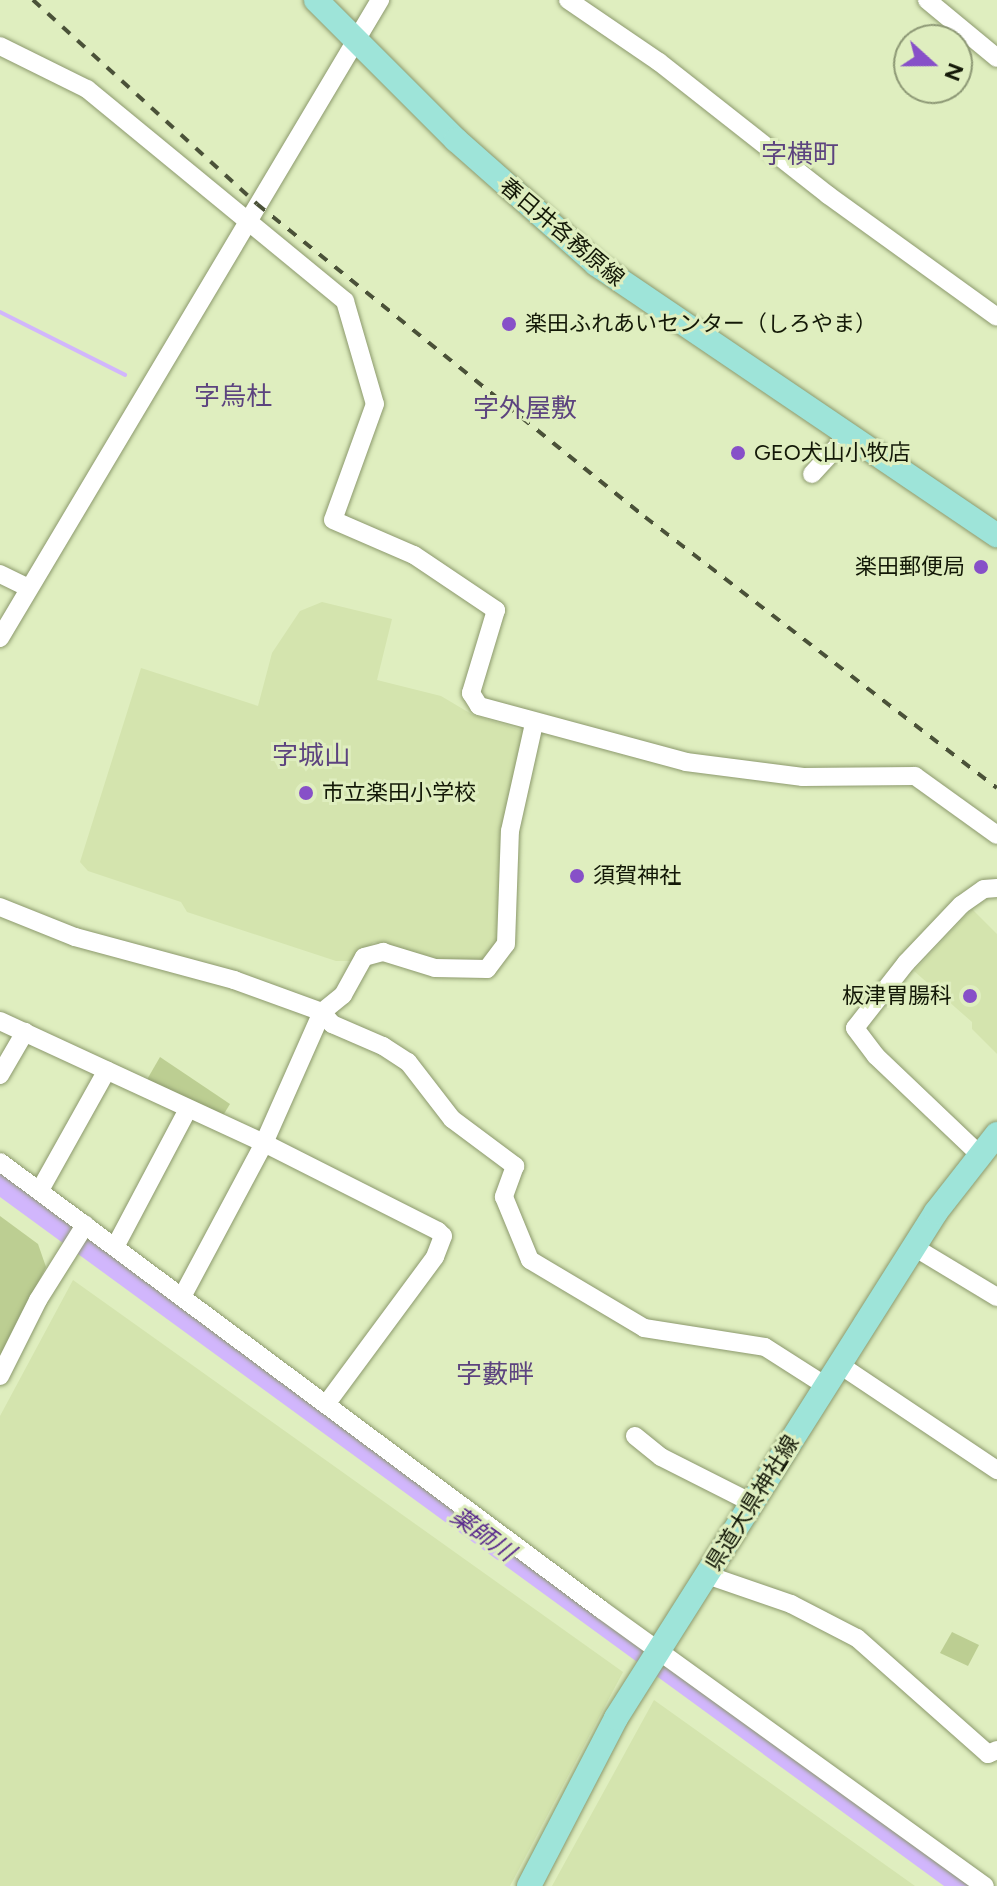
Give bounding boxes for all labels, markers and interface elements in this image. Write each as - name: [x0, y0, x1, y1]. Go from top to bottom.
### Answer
- north arrow: [893, 24, 973, 104]
- text: N: [938, 59, 970, 85]
- district label: 字横町: [761, 139, 839, 171]
- street label: 春日井各務原線: [495, 172, 629, 292]
- place label: 楽田ふれあいセンター（しろやま）: [525, 311, 877, 337]
- marker: 楽田ふれあいセンター（しろやま）: [500, 315, 518, 333]
- district label: 字烏杜: [194, 381, 272, 413]
- district label: 字外屋敷: [473, 393, 577, 425]
- place label: GEO犬山小牧店: [754, 440, 911, 466]
- marker: GEO犬山小牧店: [729, 444, 747, 462]
- place label: 楽田郵便局: [855, 554, 965, 580]
- marker: 楽田郵便局: [972, 558, 990, 576]
- district label: 字城山: [272, 740, 350, 772]
- place label: 市立楽田小学校: [322, 780, 476, 806]
- marker: 市立楽田小学校: [297, 784, 315, 802]
- place label: 須賀神社: [593, 863, 681, 889]
- marker: 須賀神社: [568, 867, 586, 885]
- place label: 板津胃腸科: [842, 983, 952, 1009]
- marker: 板津胃腸科: [959, 985, 981, 1007]
- district label: 字藪畔: [456, 1359, 534, 1391]
- street label: 県道大県神社線: [700, 1431, 804, 1575]
- water label: 薬師川: [445, 1501, 521, 1567]

